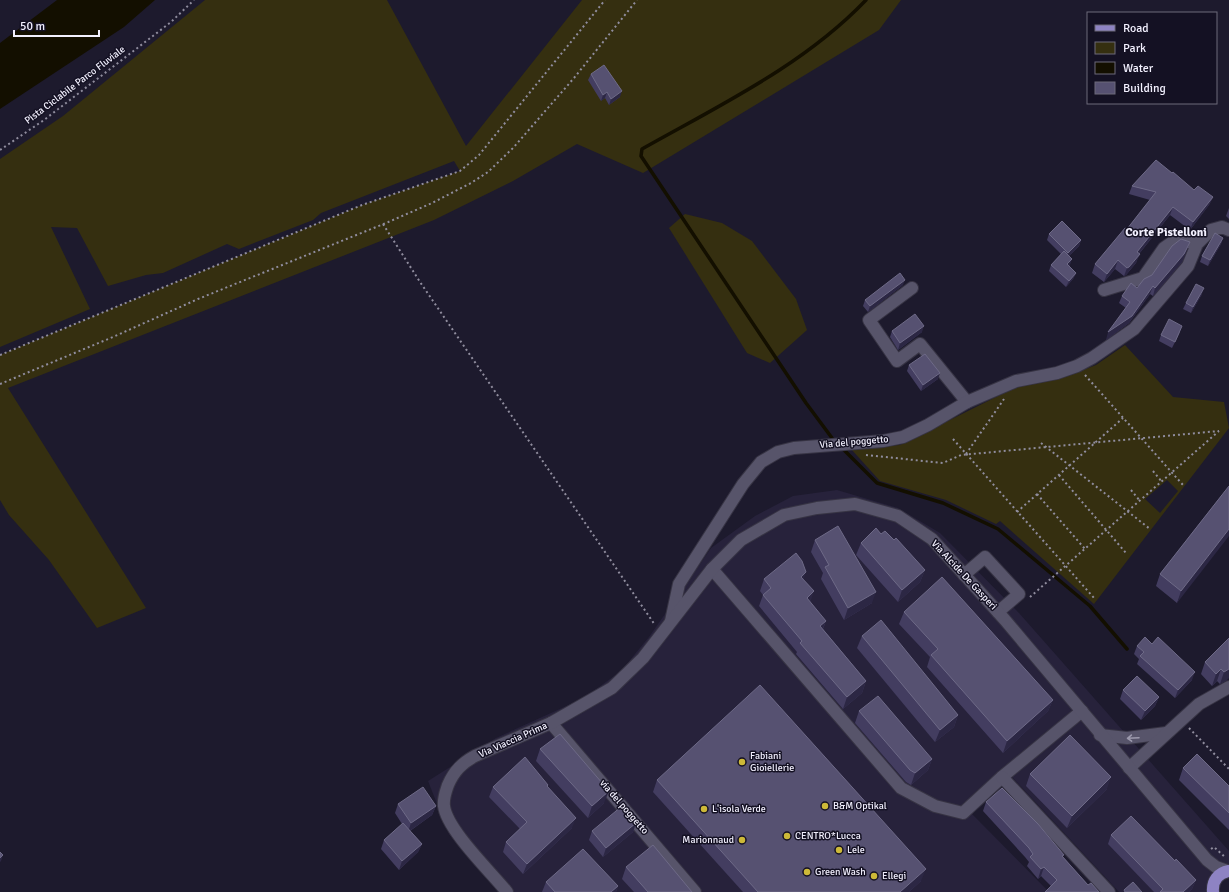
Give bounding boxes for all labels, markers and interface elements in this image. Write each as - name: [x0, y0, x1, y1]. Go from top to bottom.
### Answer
- scale bar: [14, 12, 99, 38]
- legend: [1087, 12, 1217, 104]
- text: 50 m: [20, 19, 45, 34]
- text: Road: [1123, 21, 1149, 36]
- text: Park: [1123, 41, 1146, 56]
- street label: Pista Ciclabile Parco Fluviale: [22, 43, 128, 127]
- text: Water: [1123, 61, 1154, 76]
- text: Building: [1123, 81, 1166, 96]
- district label: Corte Pistelloni: [1125, 225, 1207, 240]
- street label: Via del poggetto: [819, 433, 889, 451]
- street label: Via Alcide De Gasperi: [929, 538, 999, 612]
- street label: Via Viaccia Prima: [477, 720, 549, 760]
- one-way arrow: [1127, 734, 1140, 741]
- place label: Fabiani Gioiellerie: [750, 750, 794, 774]
- marker: Fabiani Gioiellerie: [737, 757, 747, 767]
- street label: via del poggetto: [597, 777, 651, 837]
- place label: B&M Optikal: [833, 800, 887, 812]
- marker: B&M Optikal: [820, 801, 830, 811]
- place label: L'isola Verde: [712, 803, 766, 815]
- marker: L'isola Verde: [699, 804, 709, 814]
- place label: CENTRO*Lucca: [795, 830, 861, 842]
- marker: CENTRO*Lucca: [782, 831, 792, 841]
- place label: Marionnaud: [682, 834, 734, 846]
- marker: Marionnaud: [737, 835, 747, 845]
- place label: Lele: [847, 844, 865, 856]
- marker: Lele: [834, 845, 844, 855]
- place label: Green Wash: [815, 866, 866, 878]
- marker: Green Wash: [802, 867, 812, 877]
- place label: Ellegi: [882, 870, 906, 882]
- marker: Ellegi: [869, 871, 879, 881]

